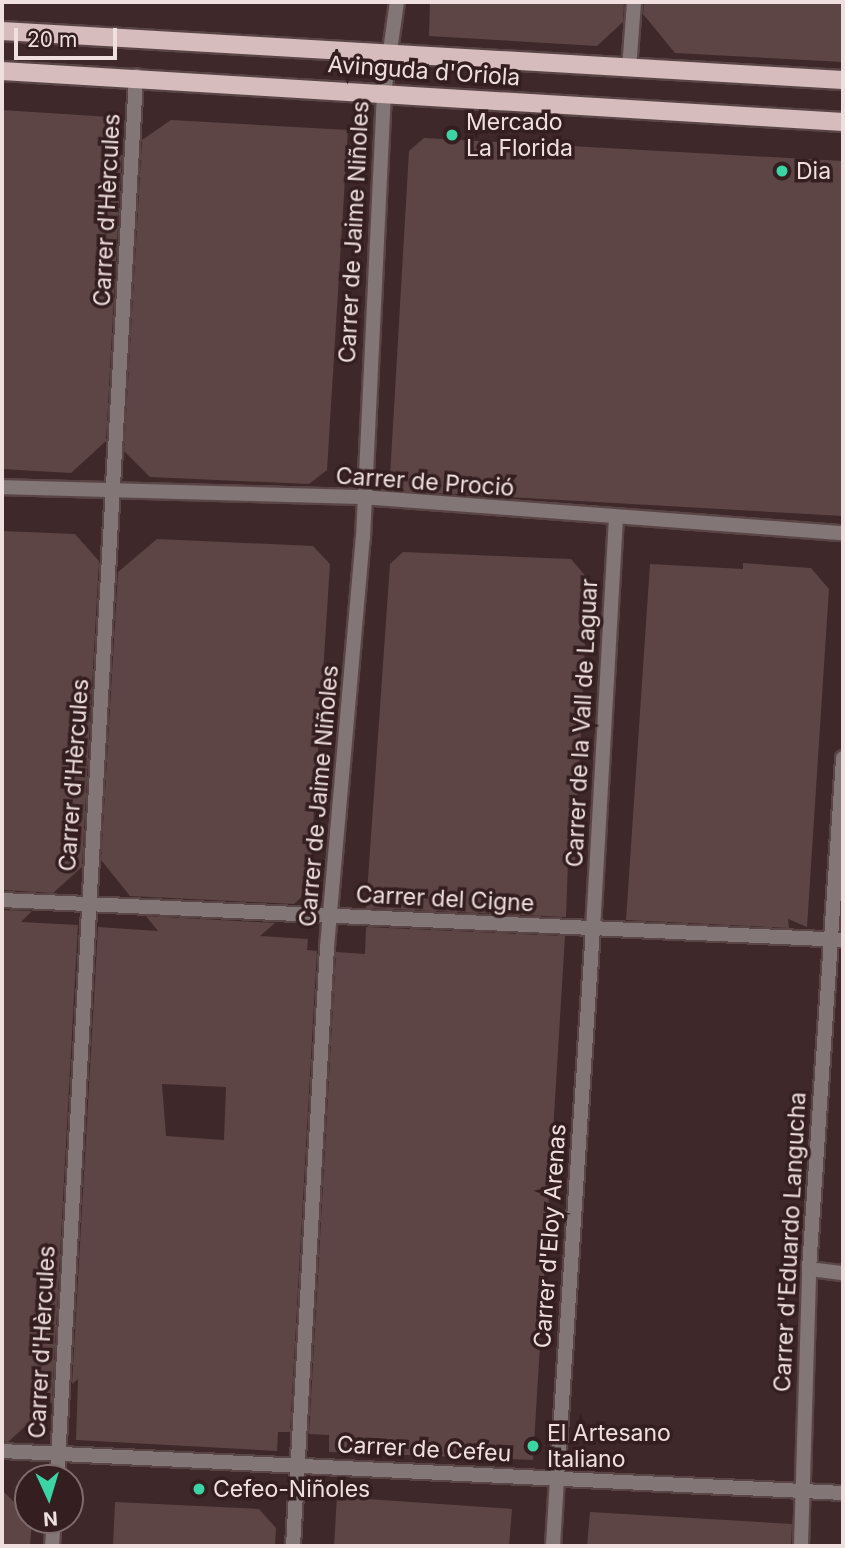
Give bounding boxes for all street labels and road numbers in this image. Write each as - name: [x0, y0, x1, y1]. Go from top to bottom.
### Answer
- street label: Avinguda d'Oriola: [327, 51, 521, 91]
- street label: Carrer de Jaime Niñoles: [333, 100, 375, 364]
- street label: Carrer d'Hèrcules: [88, 113, 126, 307]
- street label: Carrer de Proció: [335, 462, 515, 502]
- street label: Carrer de la Vall de Laguar: [561, 578, 603, 868]
- street label: Carrer de Jaime Niñoles: [294, 664, 344, 928]
- street label: Carrer d'Hèrcules: [53, 678, 95, 872]
- street label: Carrer del Cigne: [355, 881, 535, 917]
- street label: Carrer d'Eduardo Langucha: [768, 1091, 812, 1393]
- street label: Carrer d'Eloy Arenas: [528, 1123, 572, 1349]
- street label: Carrer d'Hèrcules: [23, 1245, 61, 1439]
- street label: Carrer de Cefeu: [336, 1431, 512, 1467]

